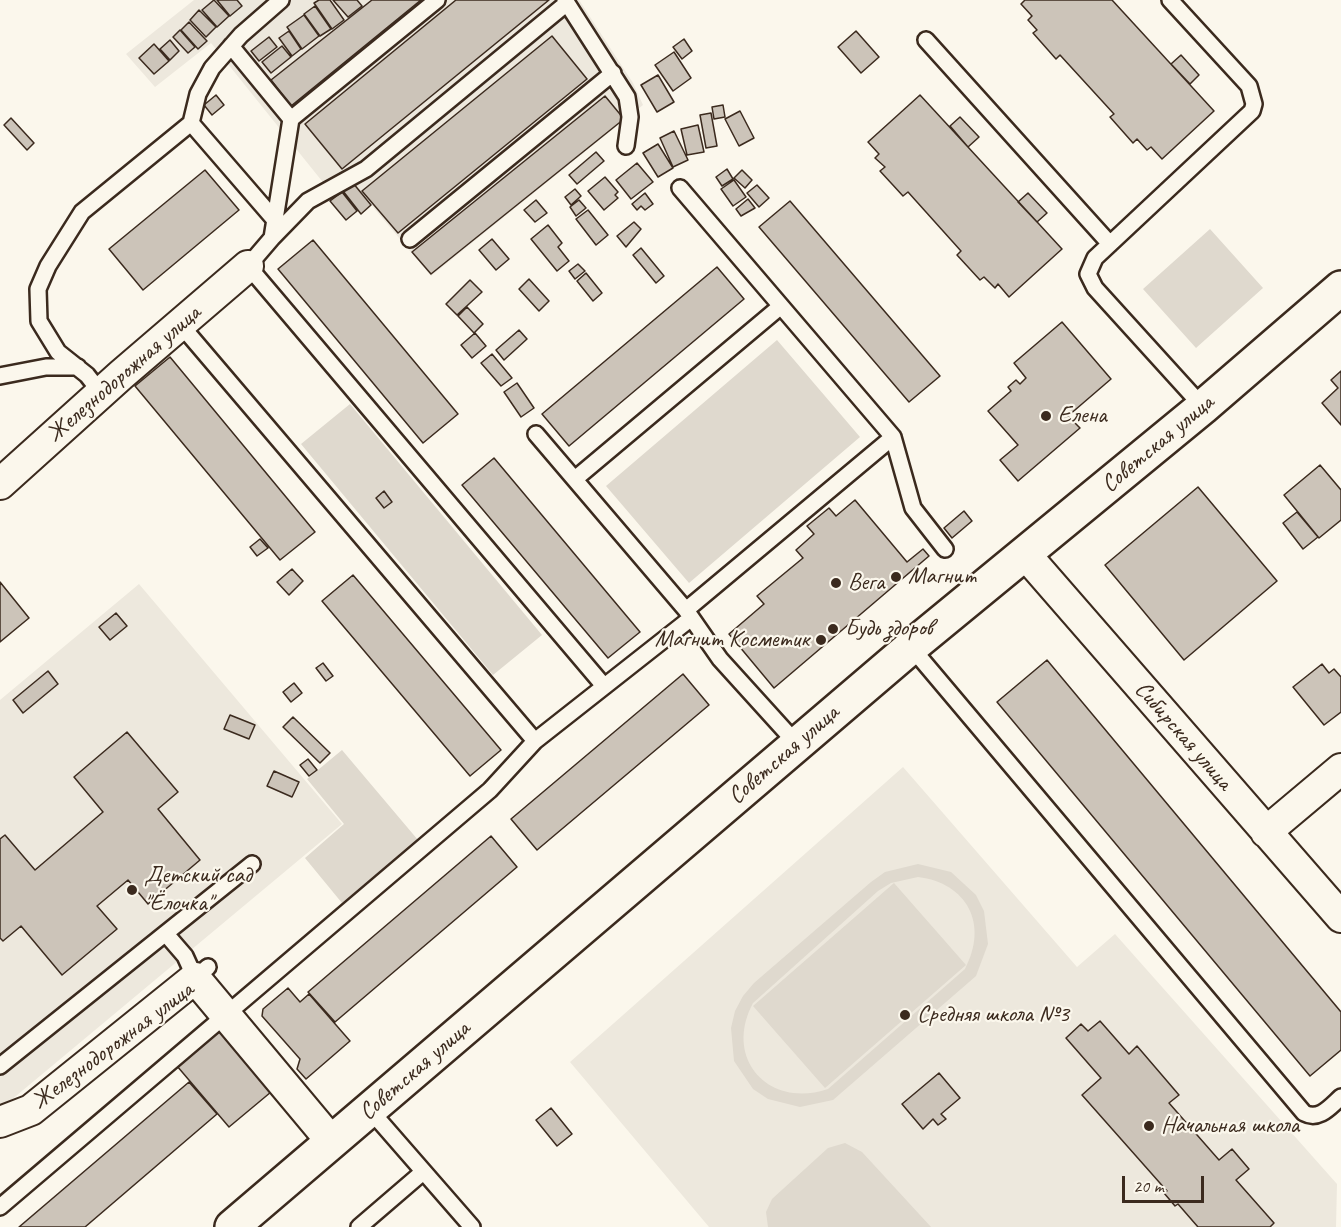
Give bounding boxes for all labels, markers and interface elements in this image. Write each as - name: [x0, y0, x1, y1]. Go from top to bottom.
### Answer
- street label: Железнодорожная улица: [41, 299, 207, 449]
- street label: Советская улица: [1096, 389, 1220, 499]
- place label: Елена: [1058, 402, 1107, 430]
- marker: Елена: [1039, 409, 1053, 423]
- place label: Магнит: [908, 563, 976, 591]
- place label: Вега: [848, 569, 884, 597]
- marker: Магнит: [889, 570, 903, 584]
- marker: Вега: [829, 576, 843, 590]
- place label: Будь здоров: [845, 615, 933, 643]
- marker: Будь здоров: [826, 622, 840, 636]
- place label: Магнит Косметик: [655, 626, 809, 654]
- marker: Магнит Косметик: [814, 633, 828, 647]
- street label: Сибирская улица: [1128, 676, 1238, 796]
- street label: Советская улица: [723, 699, 845, 811]
- place label: Детский сад "Ёлочка": [144, 862, 252, 918]
- marker: Детский сад "Ёлочка": [125, 883, 139, 897]
- street label: Железнодорожная улица: [26, 976, 200, 1116]
- place label: Средняя школа №3: [917, 1001, 1069, 1029]
- marker: Средняя школа №3: [898, 1008, 912, 1022]
- street label: Советская улица: [354, 1015, 476, 1127]
- place label: Начальная школа: [1161, 1112, 1299, 1140]
- marker: Начальная школа: [1142, 1119, 1156, 1133]
- scale bar: [1125, 1164, 1208, 1202]
- text: 20 m: [1133, 1175, 1164, 1197]

